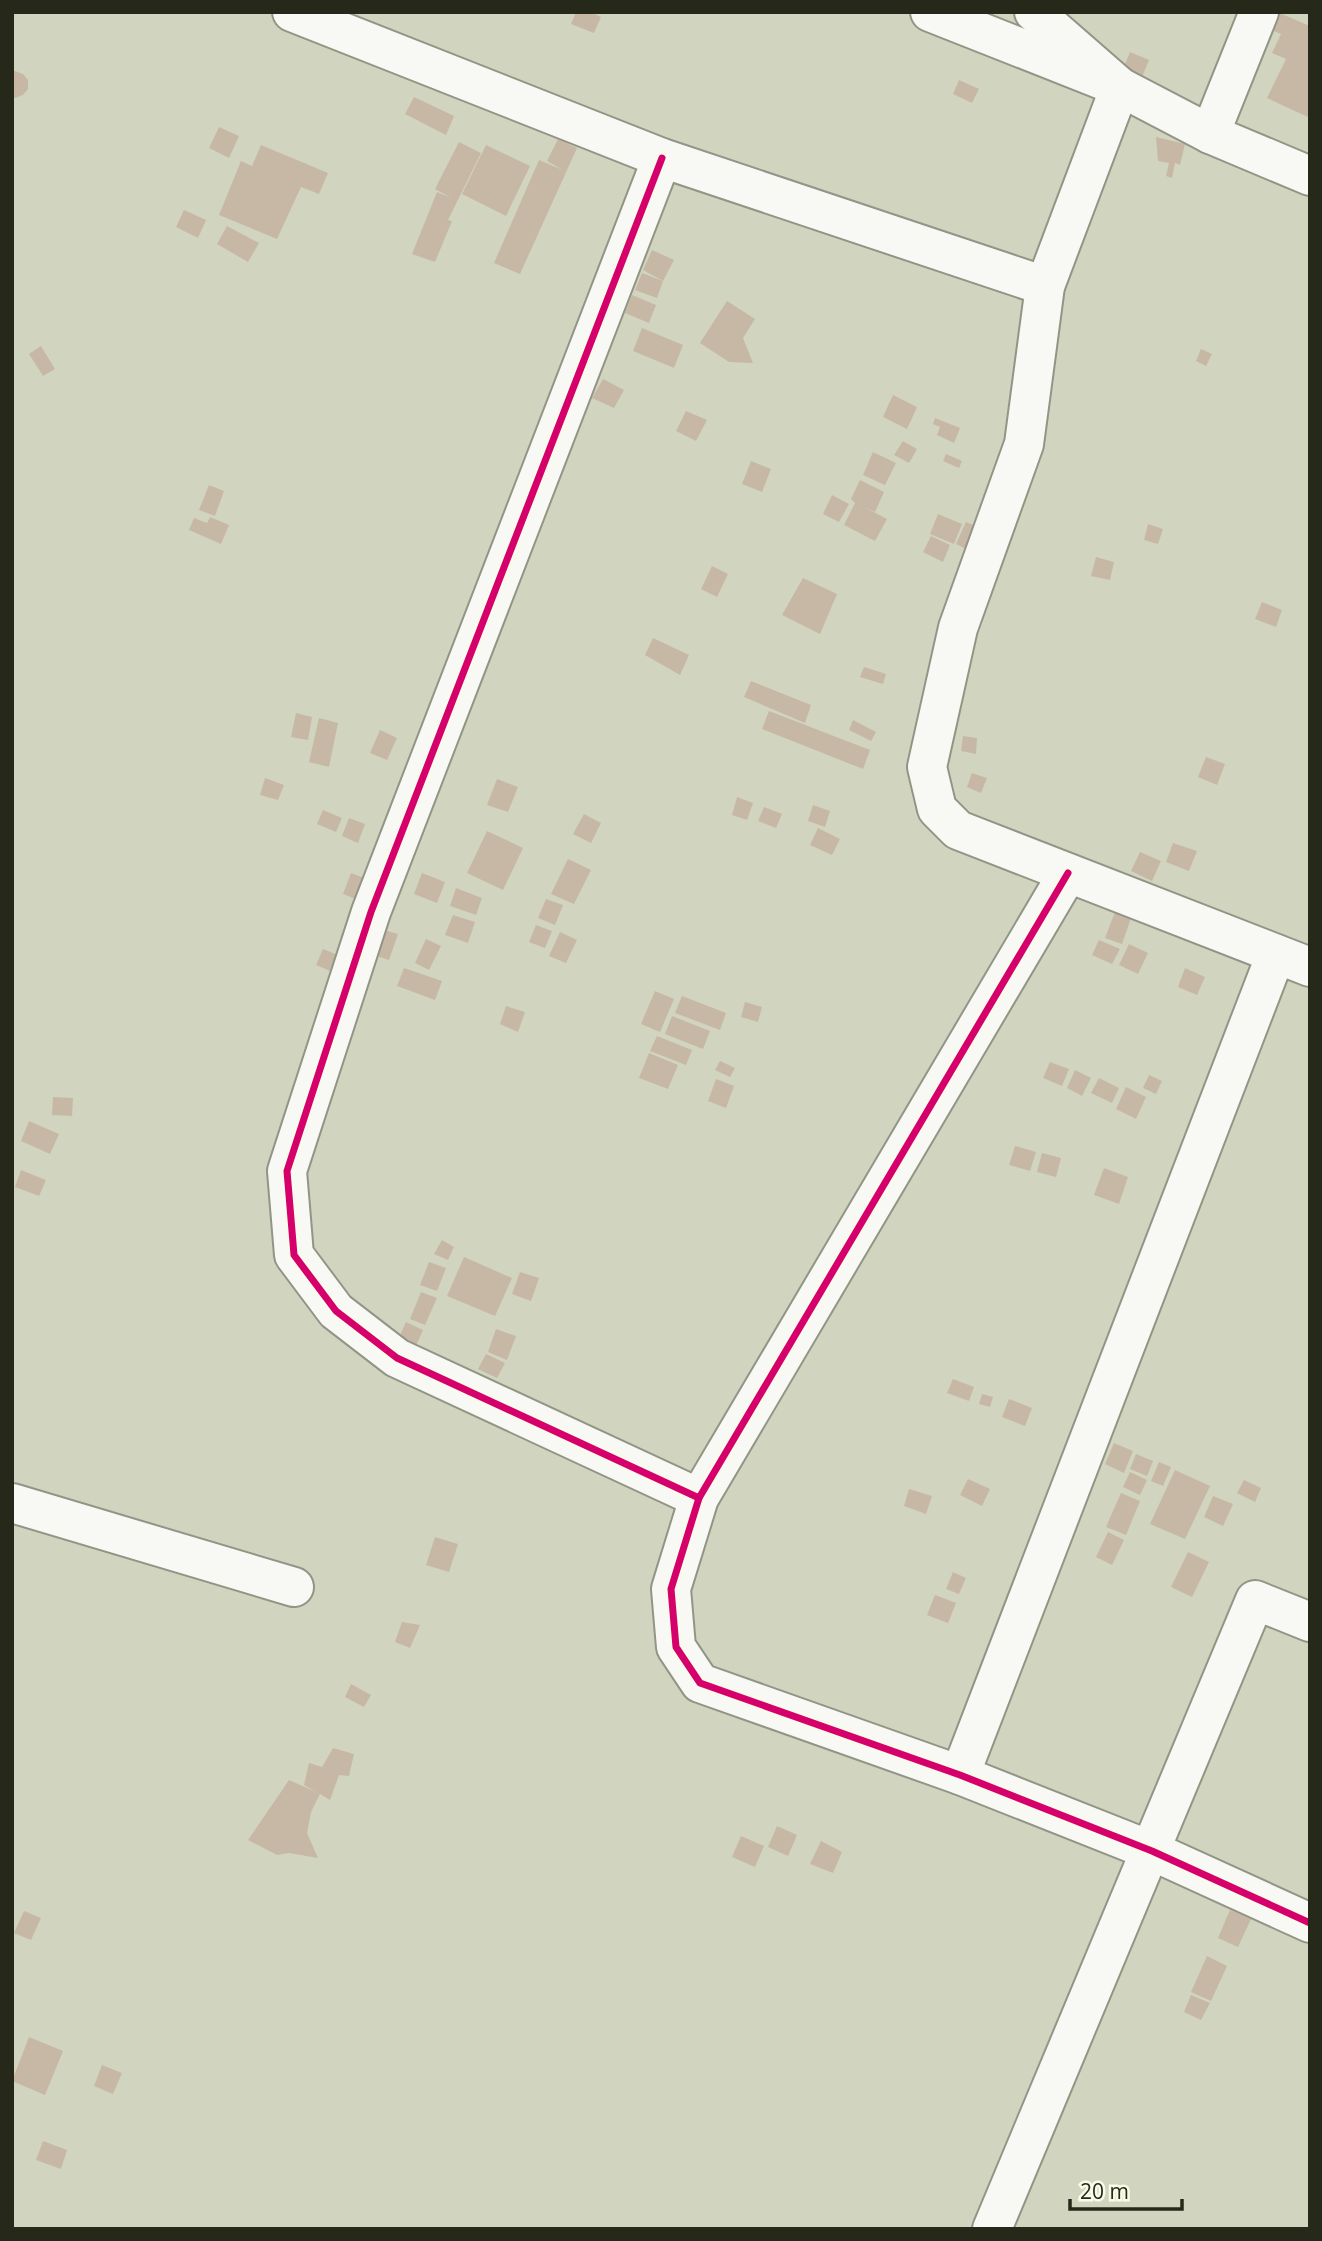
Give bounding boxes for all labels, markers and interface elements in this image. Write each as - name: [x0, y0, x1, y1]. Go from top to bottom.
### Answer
- scale bar: [1070, 2168, 1182, 2212]
- text: 20 m: [1080, 2177, 1129, 2205]

